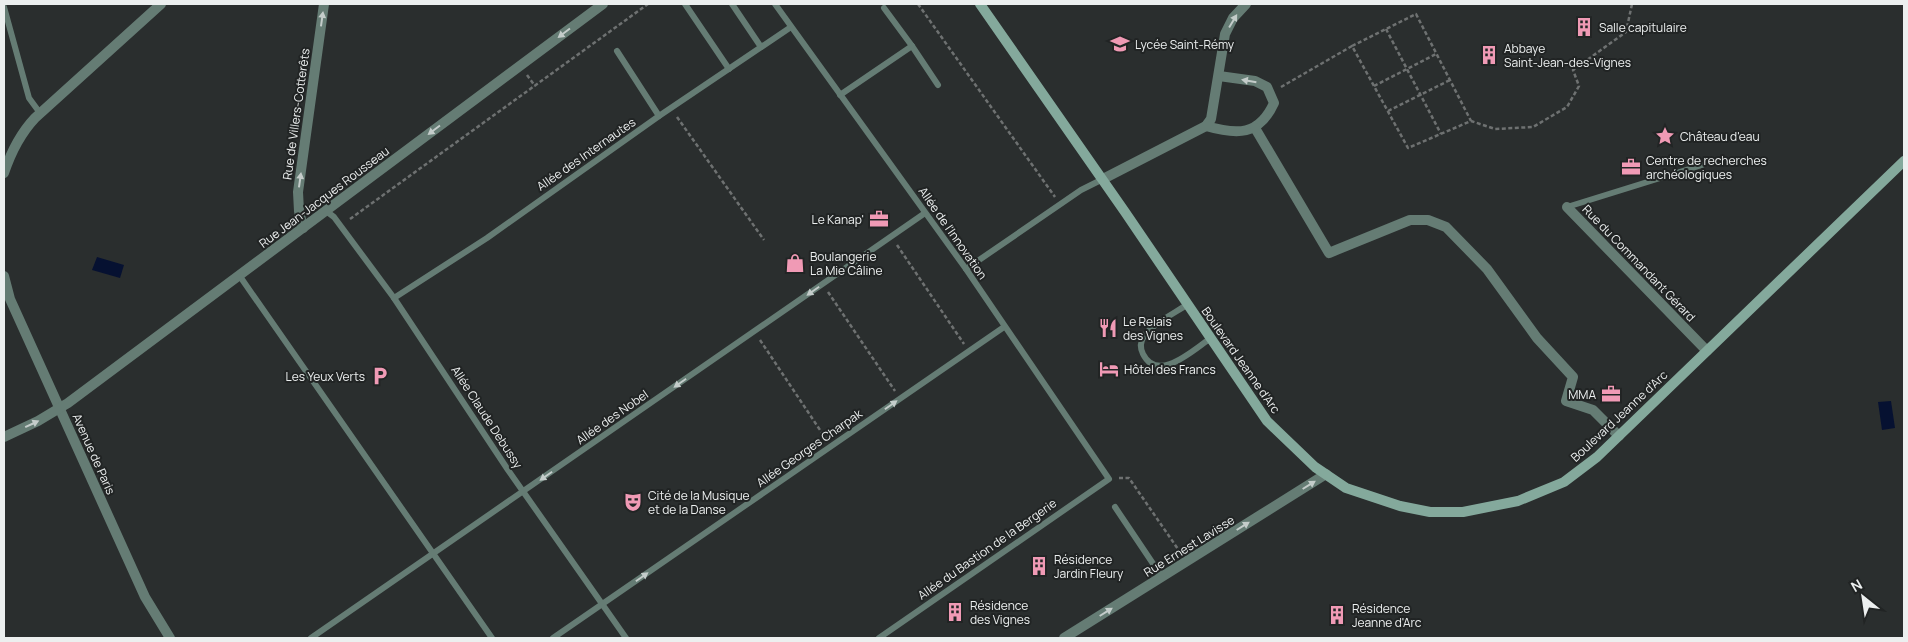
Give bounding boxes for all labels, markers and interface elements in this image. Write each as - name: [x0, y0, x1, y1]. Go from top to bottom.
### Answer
- one-way arrow: [318, 11, 326, 27]
- one-way arrow: [1228, 15, 1237, 28]
- building icon: Salle capitulaire: [1573, 16, 1595, 38]
- place label: Salle capitulaire: [1599, 19, 1687, 36]
- one-way arrow: [557, 28, 571, 38]
- school or university icon: Lycée Saint-Rémy: [1109, 33, 1131, 55]
- place label: Lycée Saint-Rémy: [1135, 36, 1235, 53]
- place label: Abbaye Saint-Jean-des-Vignes: [1504, 40, 1631, 71]
- building icon: Abbaye Saint-Jean-des-Vignes: [1478, 44, 1500, 66]
- street label: Rue de Villers-Cotterêts: [278, 47, 314, 181]
- one-way arrow: [1240, 76, 1256, 84]
- street label: Allée des Internautes: [533, 113, 639, 195]
- one-way arrow: [428, 125, 441, 136]
- place icon: Château d'eau: [1654, 125, 1676, 147]
- place label: Château d'eau: [1680, 128, 1760, 145]
- street label: Rue Jean-Jacques Rousseau: [255, 142, 393, 252]
- place label: Centre de recherches archéologiques: [1646, 152, 1767, 183]
- office icon: Centre de recherches archéologiques: [1620, 156, 1642, 178]
- one-way arrow: [296, 171, 304, 187]
- street label: Allée de l'Innovation: [915, 183, 991, 283]
- street label: Rue du Commandant Gérard: [1579, 201, 1699, 325]
- office icon: Le Kanap': [868, 208, 890, 230]
- place label: Le Kanap': [812, 211, 864, 228]
- place label: Boulangerie La Mie Câline: [810, 248, 882, 279]
- shop icon: Boulangerie La Mie Câline: [784, 252, 806, 274]
- one-way arrow: [807, 286, 820, 296]
- street label: Boulevard Jeanne d'Arc: [1198, 303, 1285, 417]
- place label: Le Relais des Vignes: [1123, 313, 1183, 344]
- restaurant icon: Le Relais des Vignes: [1097, 317, 1119, 339]
- hotel icon: Hôtel des Francs: [1098, 358, 1120, 380]
- place label: Hôtel des Francs: [1124, 361, 1216, 378]
- street label: Allée Claude Debussy: [447, 362, 527, 472]
- parking icon: Les Yeux Verts: [369, 365, 391, 387]
- street label: Boulevard Jeanne d'Arc: [1567, 366, 1671, 465]
- place label: Les Yeux Verts: [286, 368, 365, 385]
- one-way arrow: [673, 378, 686, 388]
- office icon: MMA: [1600, 383, 1622, 405]
- street label: Allée des Nobel: [572, 386, 652, 448]
- place label: MMA: [1568, 386, 1596, 403]
- one-way arrow: [884, 400, 898, 410]
- street label: Allée Georges Charpak: [753, 404, 866, 491]
- street label: Avenue de Paris: [69, 411, 119, 497]
- one-way arrow: [25, 419, 39, 427]
- one-way arrow: [539, 471, 553, 480]
- one-way arrow: [1303, 480, 1316, 490]
- place label: Cité de la Musique et de la Danse: [648, 487, 750, 518]
- theatre icon: Cité de la Musique et de la Danse: [622, 491, 644, 513]
- street label: Allée du Bastion de la Bergerie: [914, 494, 1060, 604]
- street label: Rue Ernest Lavisse: [1140, 511, 1238, 581]
- one-way arrow: [1237, 522, 1250, 531]
- place label: Résidence Jardin Fleury: [1054, 551, 1124, 582]
- building icon: Résidence Jardin Fleury: [1028, 555, 1050, 577]
- one-way arrow: [635, 572, 649, 582]
- north arrow: [1838, 572, 1888, 622]
- text: N: [1847, 575, 1865, 596]
- place label: Résidence des Vignes: [970, 597, 1030, 628]
- place label: Résidence Jeanne d'Arc: [1352, 600, 1422, 631]
- building icon: Résidence des Vignes: [944, 601, 966, 623]
- building icon: Résidence Jeanne d'Arc: [1326, 604, 1348, 626]
- one-way arrow: [1099, 608, 1112, 617]

